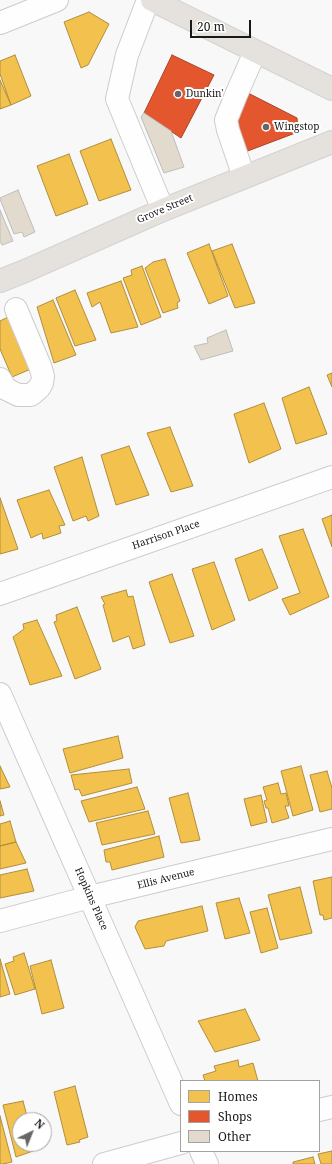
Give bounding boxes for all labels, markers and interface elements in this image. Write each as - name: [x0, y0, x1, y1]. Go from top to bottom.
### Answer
- scale bar: [192, 12, 253, 38]
- text: 20 m: [197, 18, 225, 35]
- place label: Dunkin': [186, 88, 223, 100]
- marker: Dunkin': [173, 89, 183, 99]
- place label: Wingstop: [274, 121, 319, 133]
- marker: Wingstop: [261, 122, 271, 132]
- street label: Grove Street: [135, 192, 195, 226]
- street label: Harrison Place: [131, 518, 201, 552]
- street label: Hopkins Place: [72, 866, 110, 932]
- street label: Ellis Avenue: [136, 866, 196, 892]
- legend: [180, 1080, 320, 1152]
- text: Homes: [218, 1088, 258, 1105]
- text: Shops: [218, 1108, 252, 1125]
- north arrow: [12, 1112, 52, 1152]
- text: N: [32, 1115, 48, 1132]
- text: Other: [218, 1128, 251, 1145]

